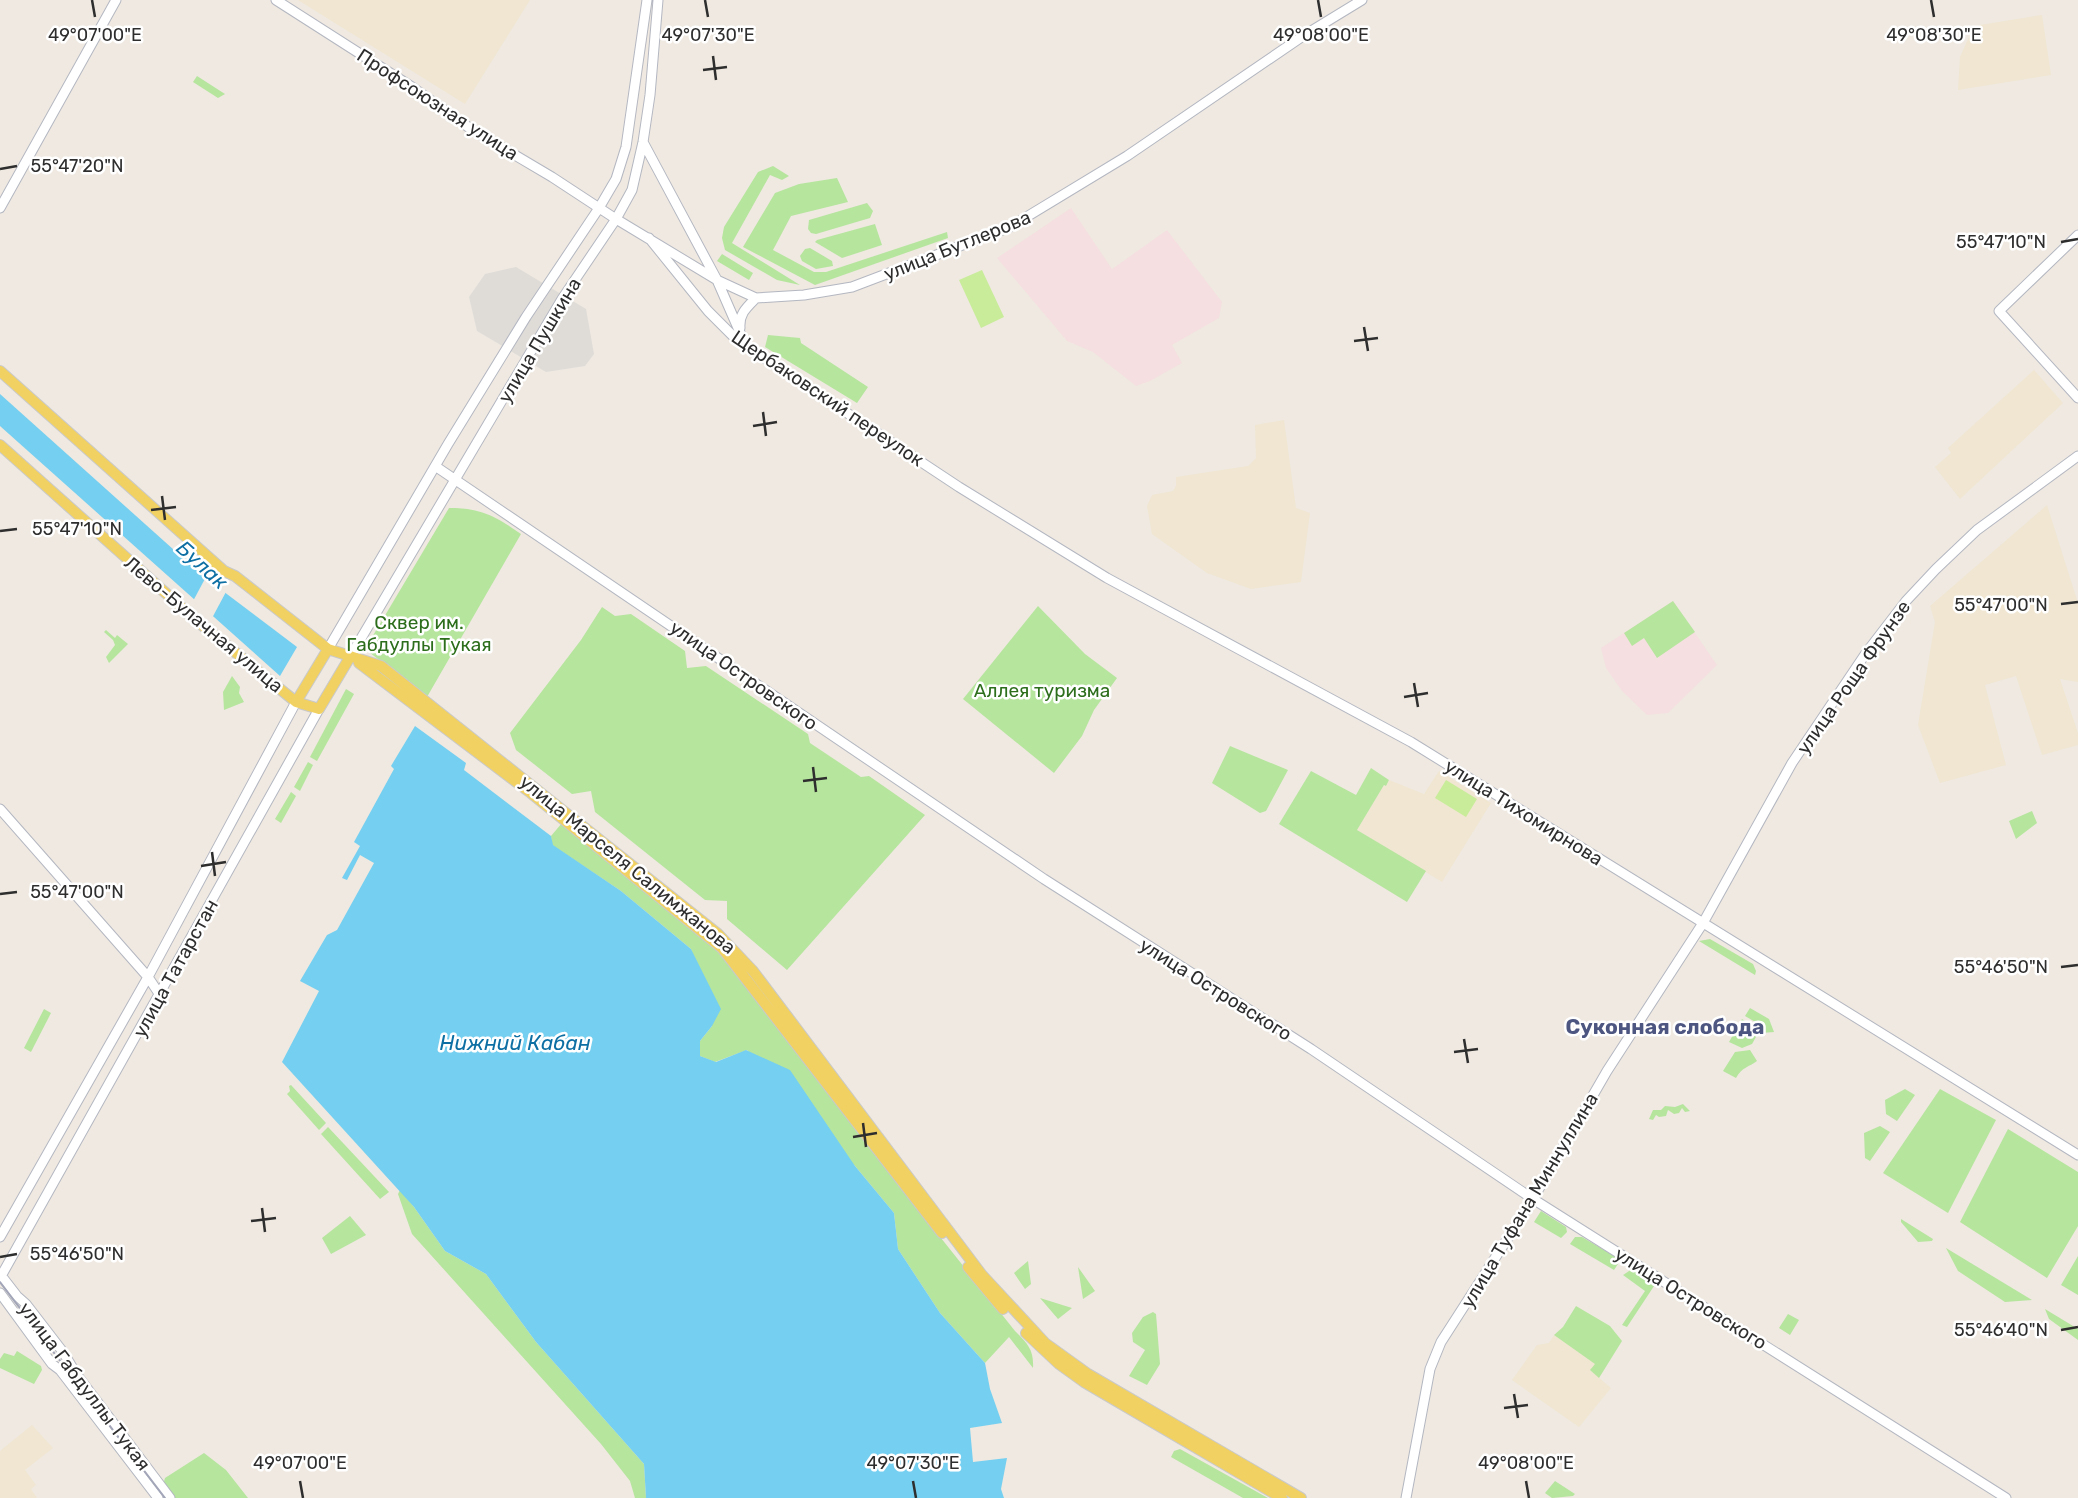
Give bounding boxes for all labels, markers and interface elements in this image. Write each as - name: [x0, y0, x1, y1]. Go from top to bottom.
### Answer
- text: 49°07'00"E: [48, 24, 142, 46]
- text: 49°07'30"E: [661, 24, 755, 46]
- text: 49°08'00"E: [1273, 24, 1369, 46]
- text: 49°08'30"E: [1886, 24, 1982, 46]
- street label: Профсоюзная улица: [353, 44, 523, 165]
- text: 55°47'20"N: [31, 155, 123, 177]
- street label: улица Бутлерова: [880, 205, 1034, 285]
- text: 55°47'10"N: [1956, 231, 2046, 253]
- street label: улица Пушкина: [493, 273, 586, 407]
- street label: Щербаковский переулок: [727, 325, 928, 471]
- text: 55°47'10"N: [32, 518, 122, 540]
- water label: Булак: [172, 535, 234, 595]
- street label: Лево-Булачная улица: [120, 551, 288, 698]
- text: 55°47'00"N: [1954, 594, 2048, 616]
- street label: улица Роща Фрунзе: [1792, 596, 1915, 759]
- park label: Сквер им. Габдуллы Тукая: [346, 611, 492, 656]
- street label: улица Островского: [665, 616, 822, 735]
- park label: Аллея туризма: [974, 679, 1110, 702]
- street label: улица Тихомирнова: [1440, 754, 1607, 871]
- street label: улица Марселя Салимжанова: [515, 770, 740, 959]
- text: 55°47'00"N: [30, 881, 124, 903]
- street label: улица Татарстан: [128, 895, 223, 1041]
- street label: улица Островского: [1135, 933, 1296, 1046]
- text: 55°46'50"N: [1954, 956, 2048, 978]
- district label: Суконная слобода: [1566, 1014, 1764, 1039]
- water label: Нижний Кабан: [439, 1030, 591, 1055]
- street label: улица Туфана Миннуллина: [1456, 1089, 1603, 1312]
- street label: улица Островского: [1610, 1242, 1771, 1355]
- text: 55°46'50"N: [30, 1243, 124, 1265]
- street label: улица Габдуллы Тукая: [14, 1298, 155, 1475]
- text: 55°46'40"N: [1954, 1319, 2048, 1341]
- text: 49°07'00"E: [253, 1452, 347, 1474]
- text: 49°07'30"E: [866, 1452, 960, 1474]
- text: 49°08'00"E: [1478, 1452, 1574, 1474]

